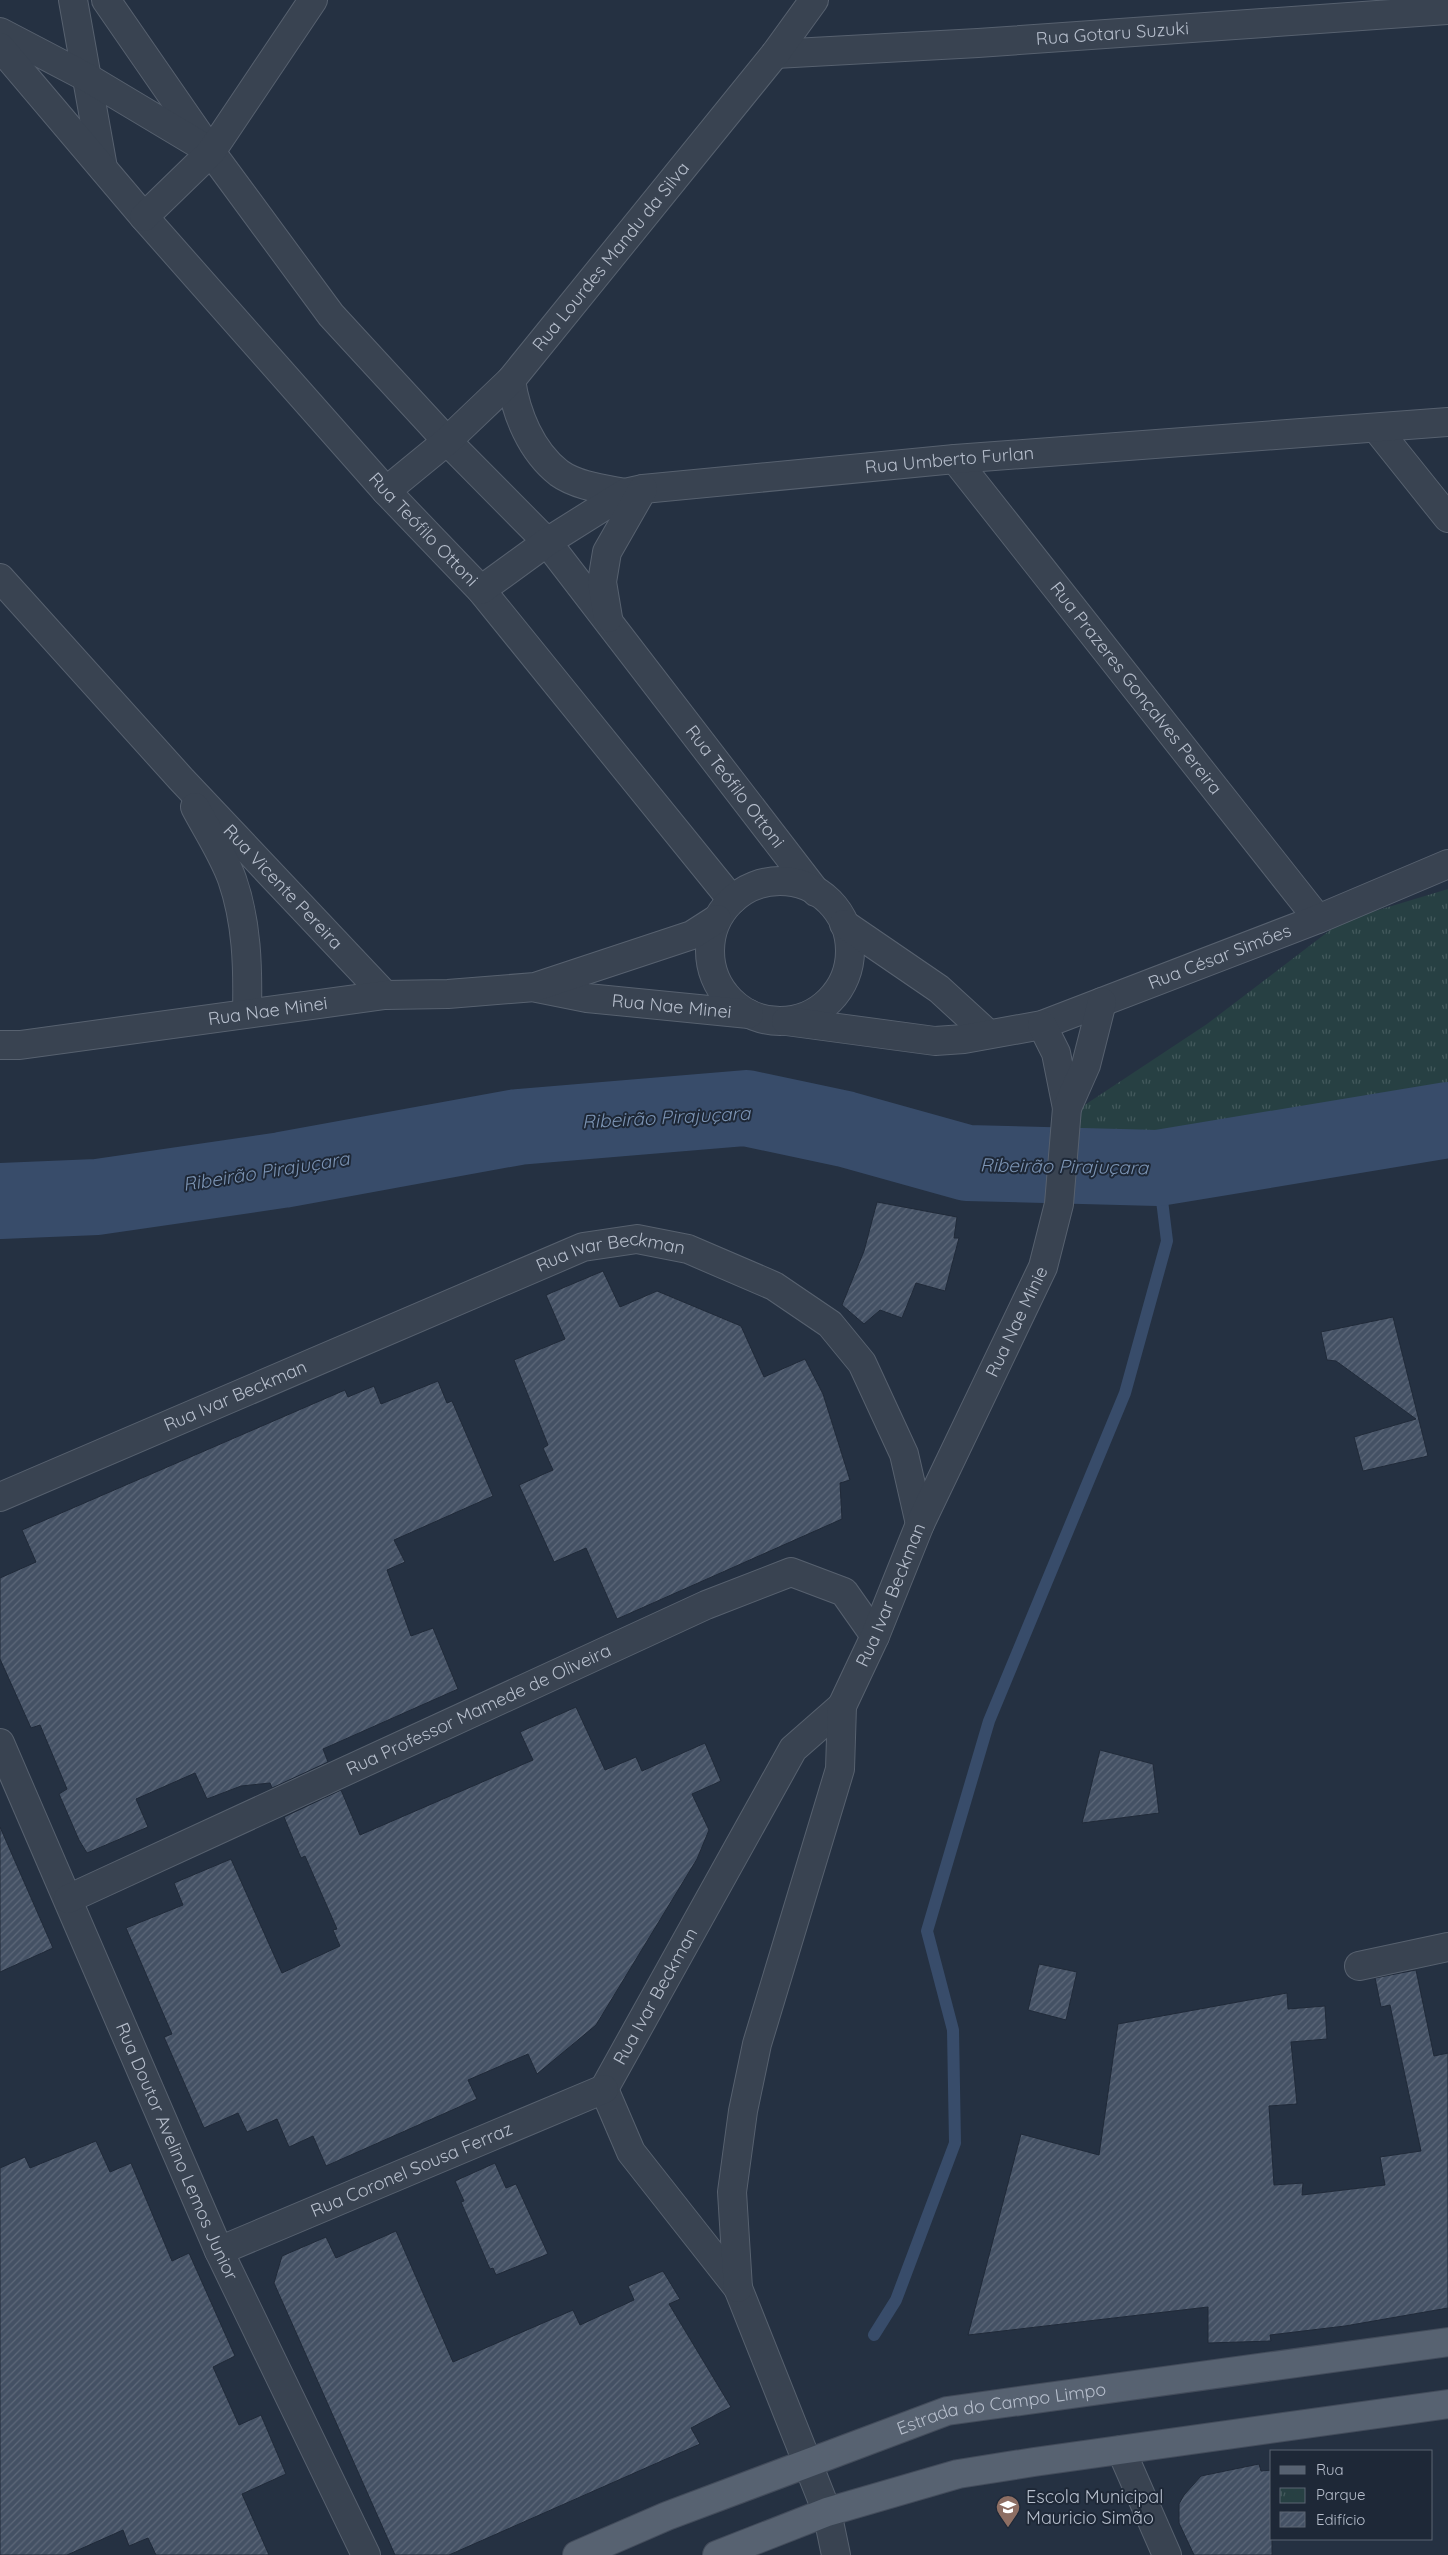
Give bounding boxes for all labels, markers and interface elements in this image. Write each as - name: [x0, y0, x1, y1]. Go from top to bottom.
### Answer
- street label: Rua Gotaru Suzuki: [1035, 16, 1190, 50]
- street label: Rua Lourdes Mandu da Silva: [527, 157, 694, 356]
- street label: Rua Umberto Furlan: [864, 441, 1035, 479]
- street label: Rua Teófilo Ottoni: [364, 467, 483, 591]
- street label: Rua Prazeres Gonçalves Pereira: [1045, 577, 1227, 799]
- street label: Rua Teófilo Ottoni: [681, 720, 790, 852]
- street label: Rua Vicente Pereira: [219, 819, 348, 954]
- street label: Rua César Simões: [1145, 918, 1294, 994]
- street label: Rua Nae Minei: [611, 989, 733, 1023]
- street label: Rua Nae Minei: [206, 991, 329, 1030]
- water label: Ribeirão Pirajuçara: [581, 1101, 752, 1133]
- water label: Ribeirão Pirajuçara: [181, 1146, 352, 1196]
- water label: Ribeirão Pirajuçara: [980, 1153, 1150, 1179]
- street label: Rua Ivar Beckman: [532, 1227, 687, 1277]
- street label: Rua Nae Minie: [980, 1262, 1053, 1381]
- street label: Rua Ivar Beckman: [160, 1355, 310, 1436]
- street label: Rua Ivar Beckman: [850, 1520, 930, 1670]
- street label: Rua Professor Mamede de Oliveira: [342, 1638, 614, 1780]
- street label: Rua Ivar Beckman: [608, 1924, 702, 2069]
- street label: Rua Doutor Avelino Lemos Junior: [111, 2019, 243, 2284]
- street label: Rua Coronel Sousa Ferraz: [307, 2117, 516, 2222]
- street label: Estrada do Campo Limpo: [893, 2377, 1108, 2440]
- legend: [1270, 2450, 1433, 2540]
- text: Rua: [1316, 2460, 1344, 2479]
- place label: Escola Municipal Mauricio Simão: [1026, 2485, 1163, 2529]
- text: Parque: [1316, 2485, 1366, 2504]
- school or university icon: Escola Municipal Mauricio Simão: [995, 2494, 1021, 2528]
- text: Edifício: [1316, 2510, 1365, 2529]

